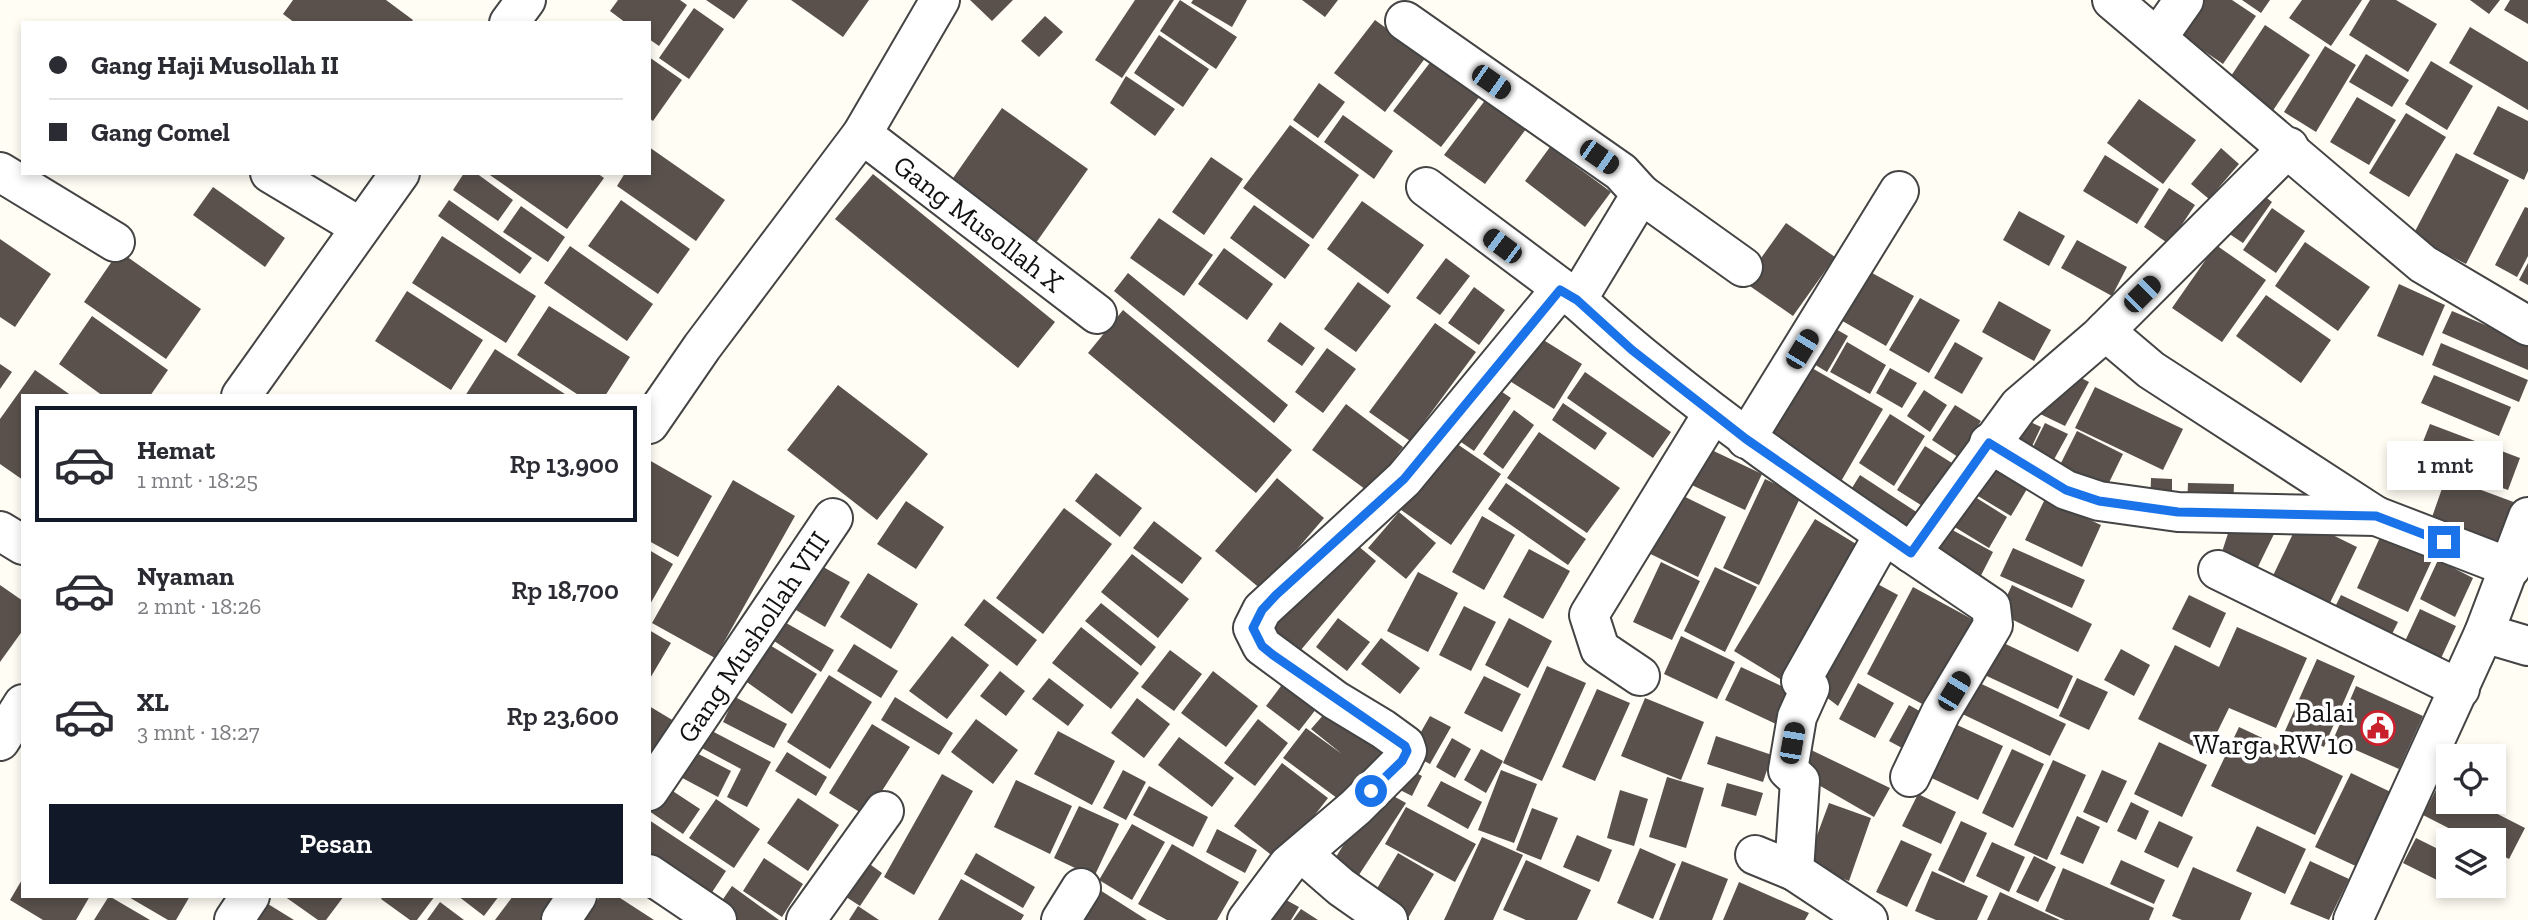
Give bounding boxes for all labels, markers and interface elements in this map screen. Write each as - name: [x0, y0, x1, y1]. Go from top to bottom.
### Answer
- text: Gang Haji Musollah II: [91, 49, 339, 81]
- car: [1468, 61, 1515, 103]
- text: Gang Comel: [91, 116, 230, 148]
- car: [1576, 136, 1623, 178]
- street label: Gang Musollah X: [887, 148, 1070, 299]
- car: [1479, 225, 1526, 267]
- car: [2120, 272, 2165, 316]
- car: [1783, 326, 1822, 372]
- icon: car: [53, 433, 116, 496]
- text: Hemat: [137, 434, 215, 466]
- callout: 1 mnt: [2386, 440, 2502, 490]
- text: Rp 13,900: [510, 448, 619, 480]
- text: 1 mnt: [2417, 451, 2473, 479]
- text: 1 mnt · 18:25: [137, 466, 258, 494]
- street label: Gang Mushollah VIII: [671, 525, 836, 749]
- route end: [2428, 526, 2460, 558]
- icon: car: [53, 559, 116, 622]
- text: Nyaman: [137, 560, 234, 592]
- text: Rp 18,700: [511, 574, 619, 606]
- text: 2 mnt · 18:26: [137, 592, 262, 620]
- car: [1935, 668, 1974, 714]
- icon: car: [53, 685, 116, 748]
- text: XL: [137, 686, 169, 718]
- place label: Balai Warga RW 10: [2193, 696, 2354, 761]
- text: Rp 23,600: [507, 700, 619, 732]
- public building icon: Balai Warga RW 10: [2359, 709, 2397, 747]
- text: 3 mnt · 18:27: [137, 718, 260, 746]
- car: [1779, 720, 1806, 766]
- map controls: [2436, 744, 2506, 898]
- button: locate: [2436, 744, 2506, 814]
- route start: [1355, 775, 1387, 807]
- button: Pesan: [49, 804, 623, 884]
- button: layers: [2436, 828, 2506, 898]

